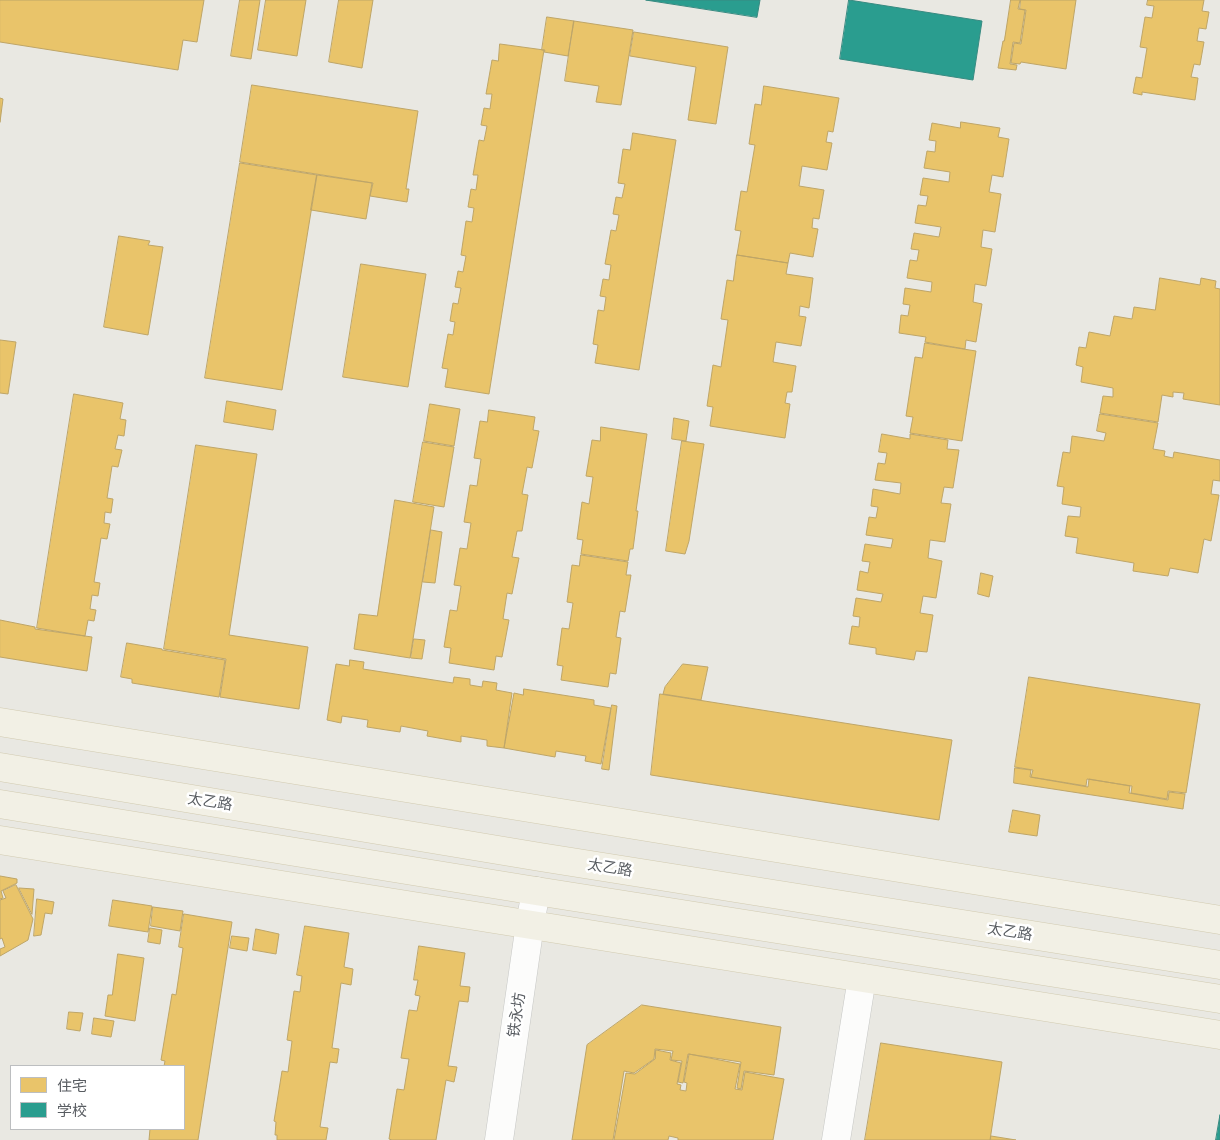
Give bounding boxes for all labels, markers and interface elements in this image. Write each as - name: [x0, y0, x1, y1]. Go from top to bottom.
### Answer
- street label: 太乙路: [186, 790, 234, 814]
- street label: 太乙路: [586, 856, 634, 880]
- street label: 太乙路: [986, 920, 1034, 944]
- street label: 铁永坊: [505, 991, 529, 1039]
- legend: [10, 1065, 185, 1130]
- text: 住宅: [57, 1079, 87, 1094]
- text: 学校: [57, 1104, 87, 1119]

